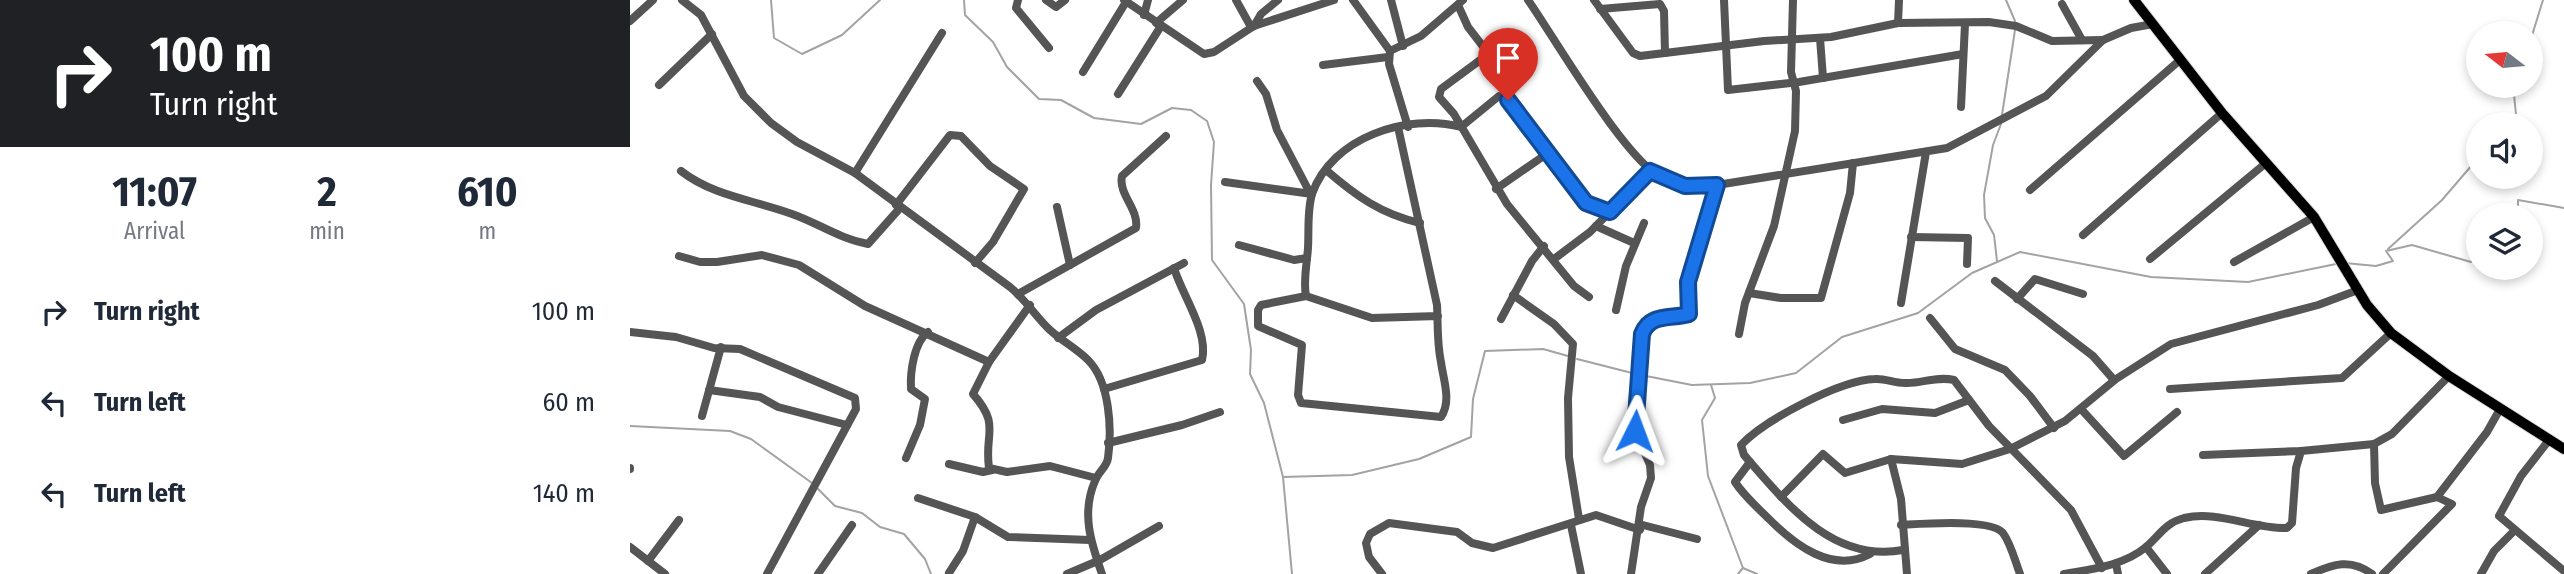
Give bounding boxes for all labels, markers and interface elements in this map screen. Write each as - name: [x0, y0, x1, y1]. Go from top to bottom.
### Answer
- north arrow: [2466, 21, 2543, 98]
- map controls: [2466, 21, 2543, 280]
- text: 100 m: [150, 25, 272, 84]
- icon: right: [35, 28, 126, 119]
- pin: [1478, 28, 1538, 100]
- icon: arrive: [1489, 39, 1527, 77]
- text: Turn right: [150, 85, 277, 123]
- button: sound: [2466, 112, 2543, 189]
- text: 11:07: [112, 167, 197, 217]
- text: 2: [317, 167, 337, 217]
- text: 610: [457, 167, 518, 217]
- button: layers: [2466, 203, 2543, 280]
- text: Arrival: [124, 217, 185, 245]
- text: min: [309, 217, 345, 245]
- text: m: [479, 217, 496, 245]
- icon: right: [35, 293, 73, 331]
- text: Turn right: [94, 296, 200, 327]
- text: 100 m: [532, 296, 595, 327]
- icon: left: [35, 384, 73, 422]
- text: Turn left: [94, 387, 186, 418]
- text: 60 m: [542, 387, 595, 418]
- position arrow: [1598, 394, 1672, 468]
- icon: left: [35, 475, 73, 513]
- text: Turn left: [94, 478, 186, 509]
- text: 140 m: [533, 478, 595, 509]

